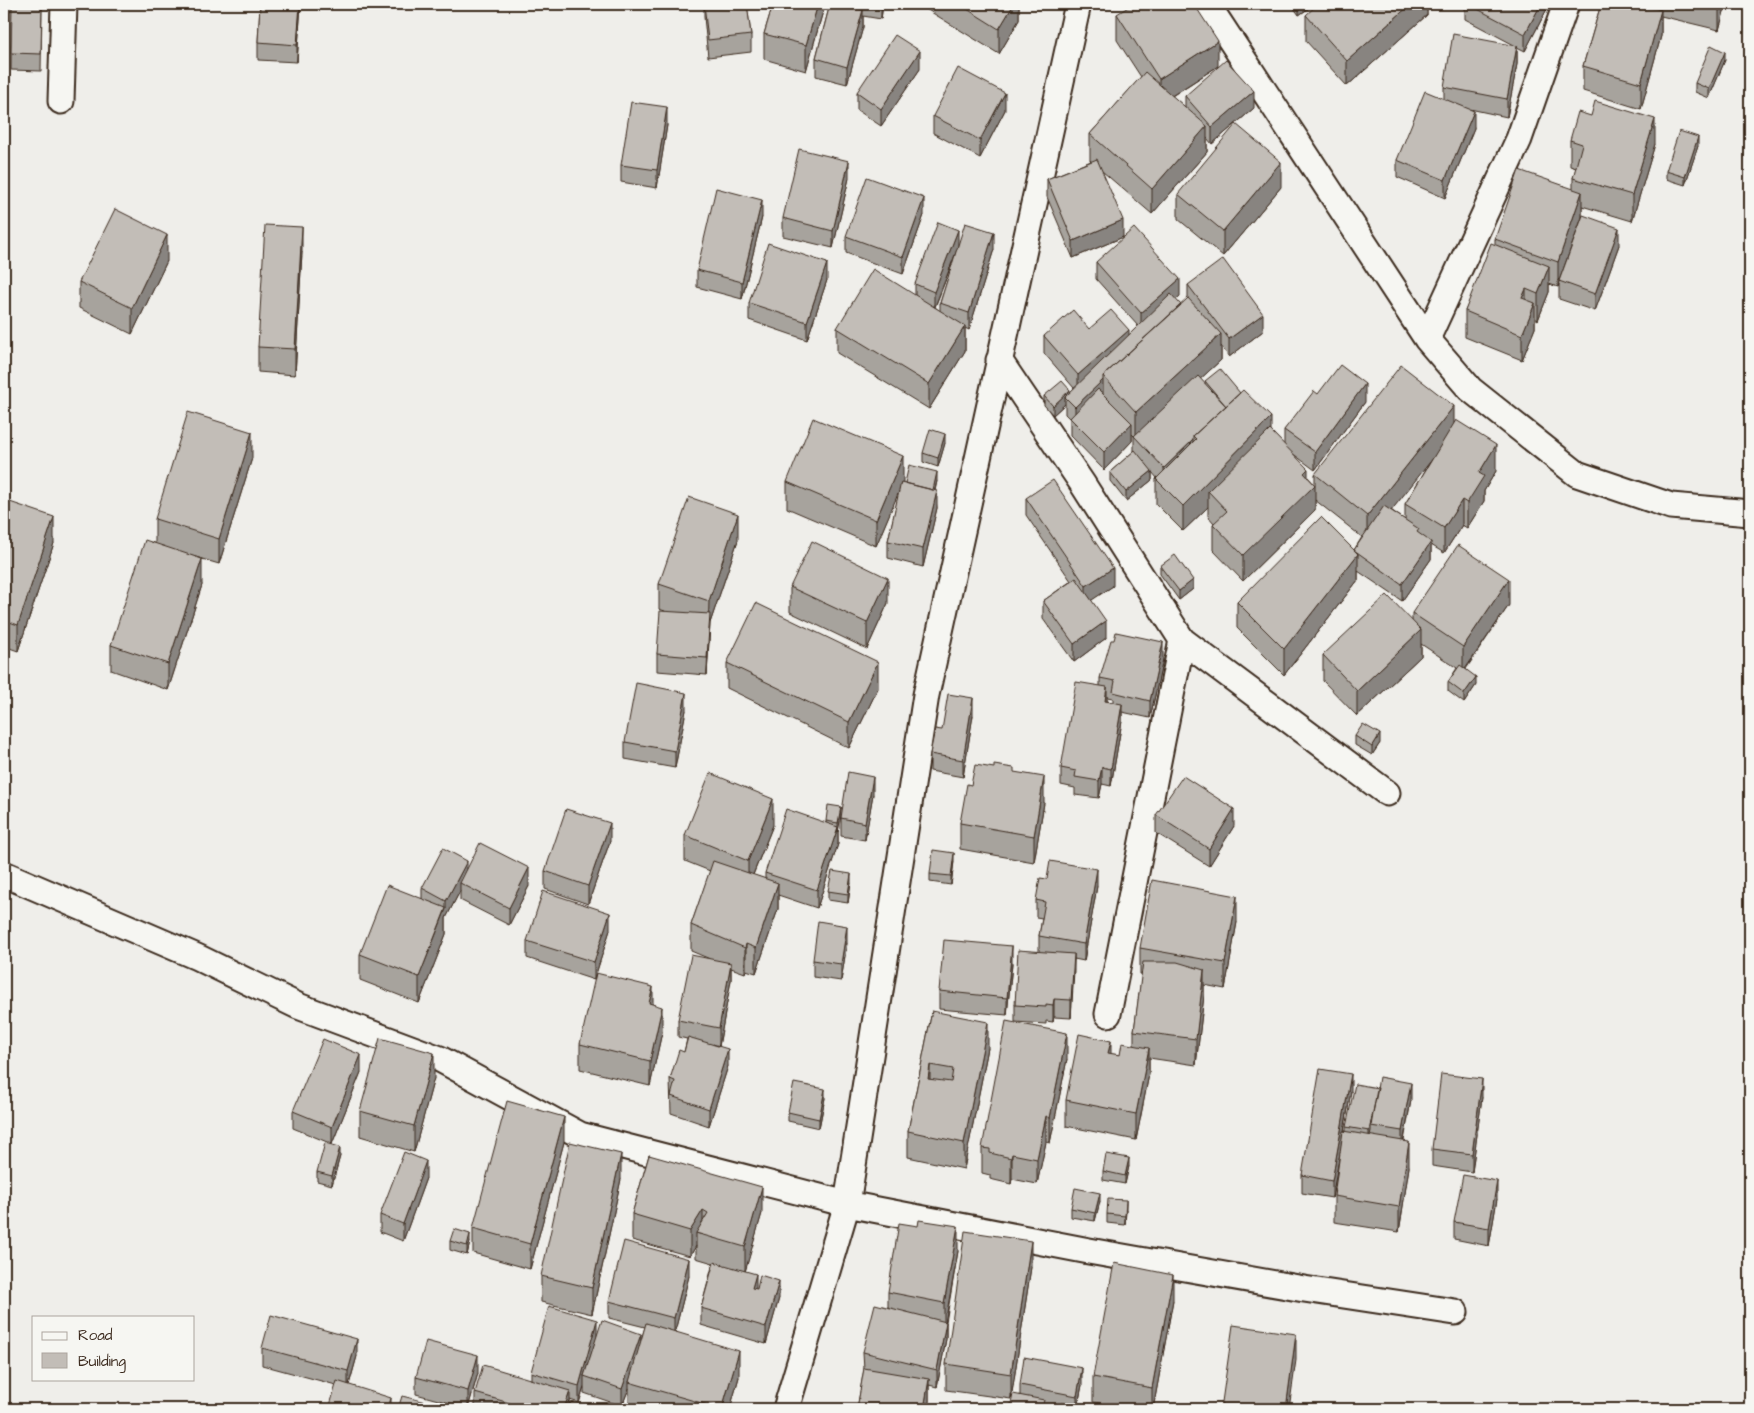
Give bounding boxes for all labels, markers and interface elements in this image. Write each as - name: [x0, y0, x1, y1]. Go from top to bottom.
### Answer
- legend: [32, 1316, 195, 1380]
- text: Road: [78, 1325, 113, 1346]
- text: Building: [78, 1351, 126, 1373]

